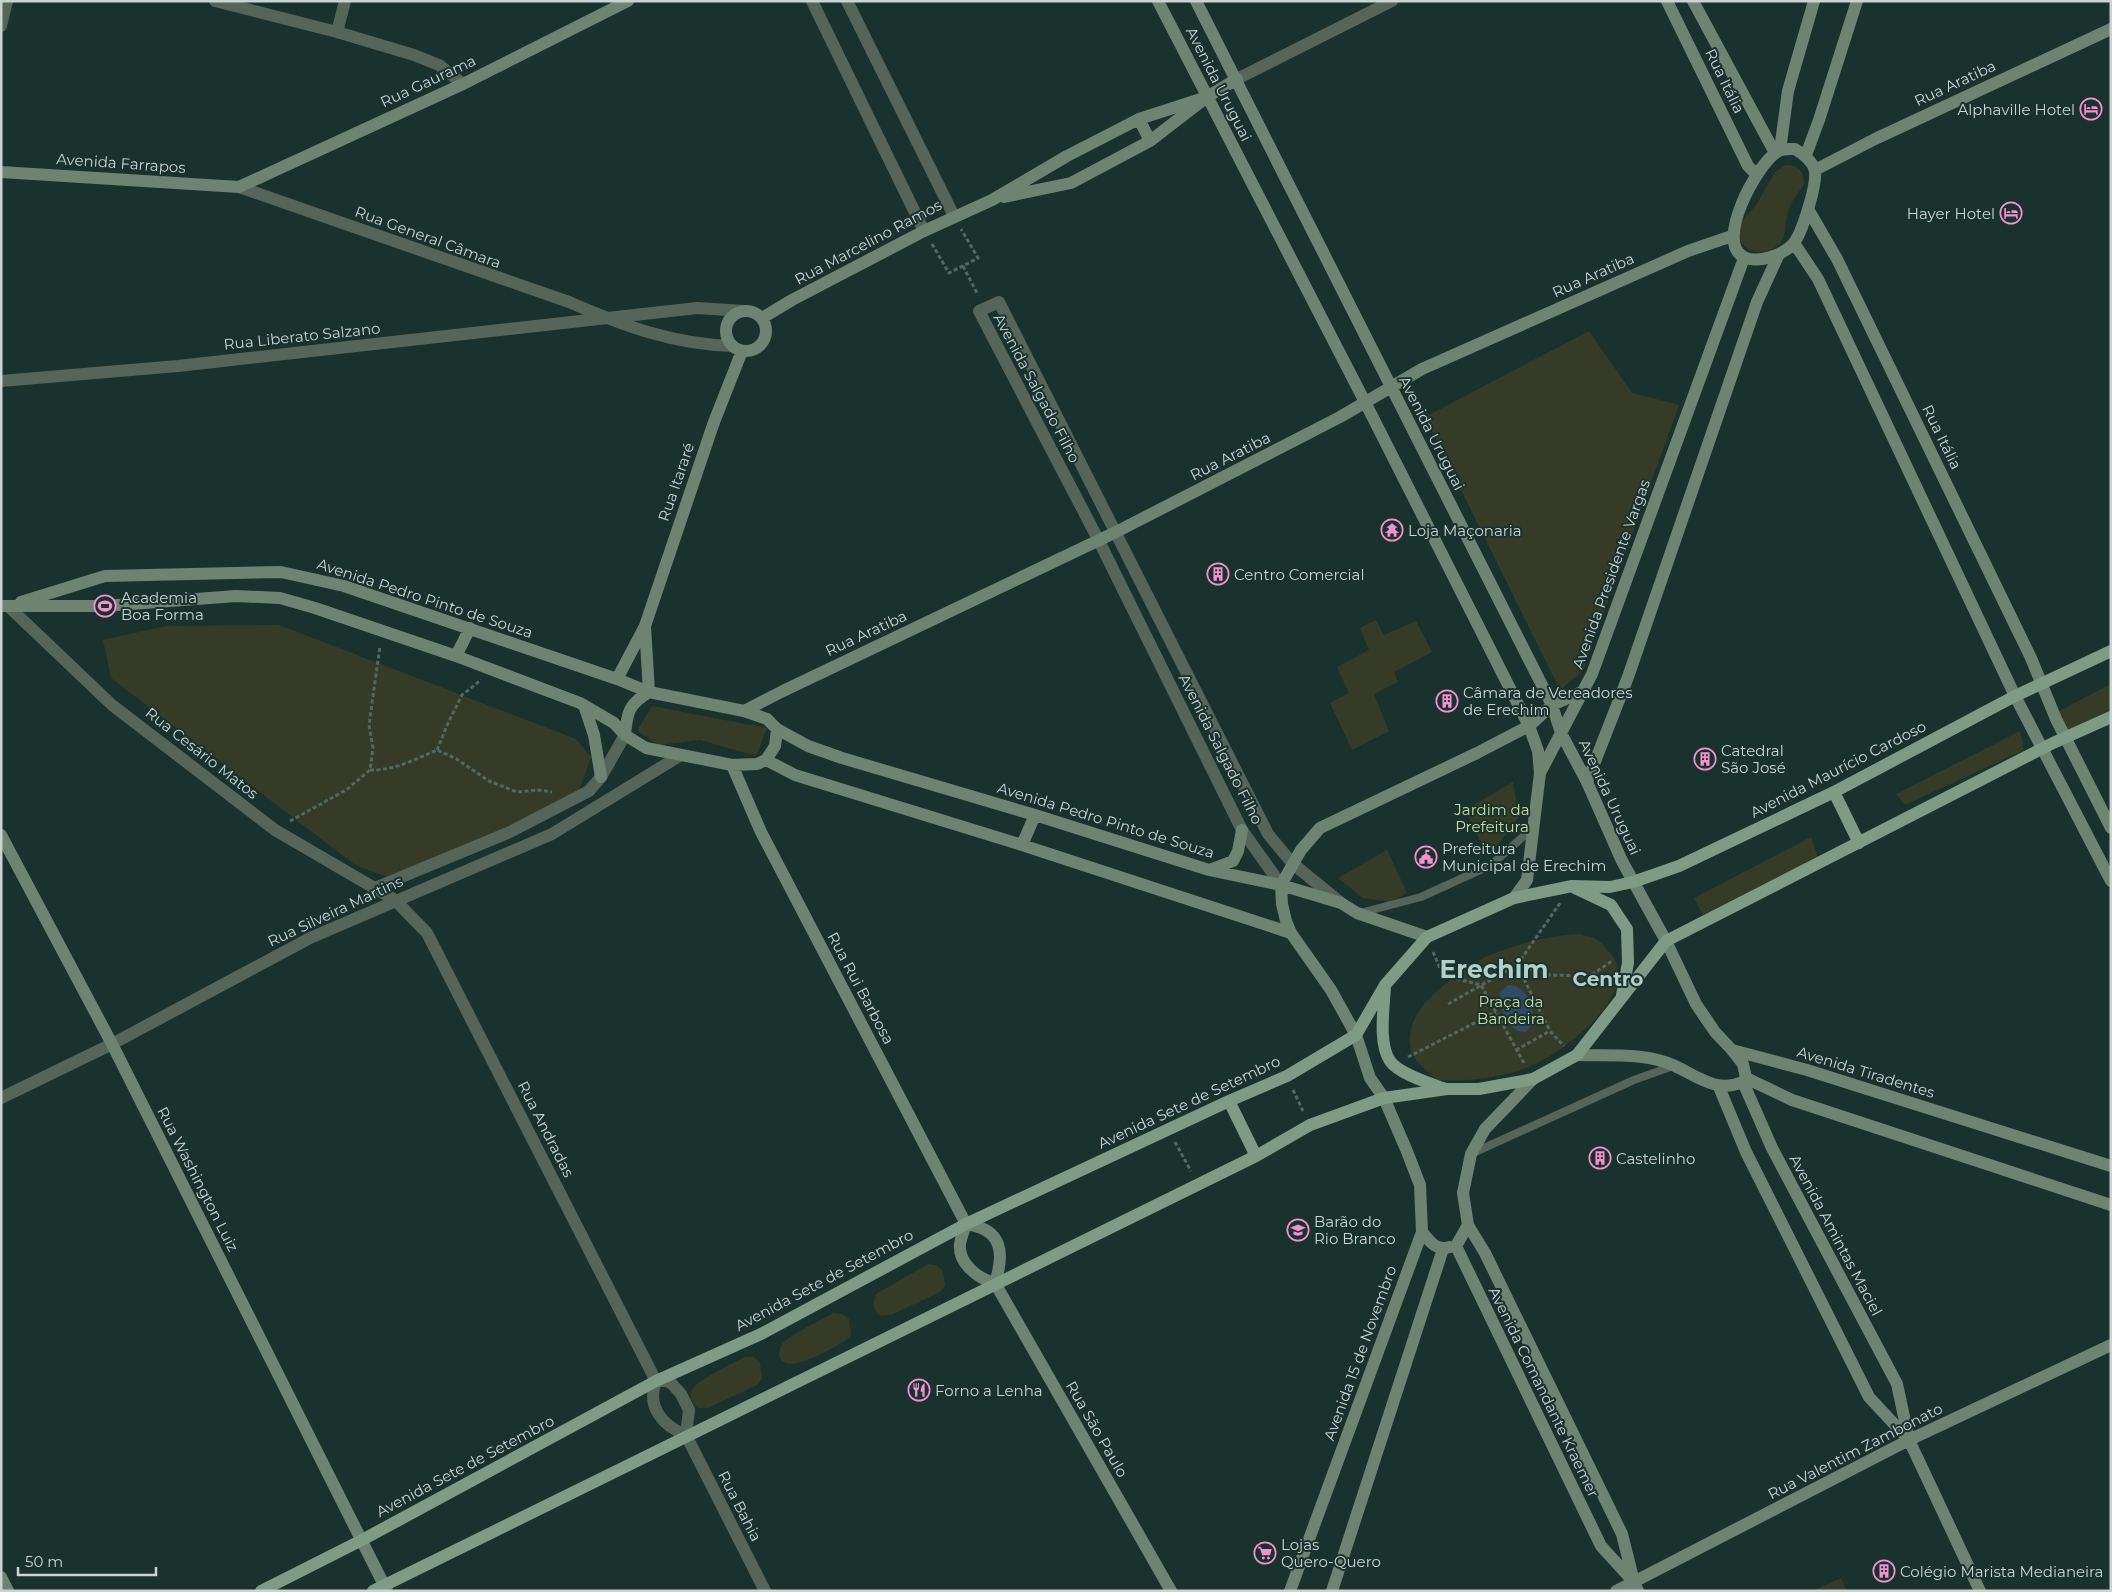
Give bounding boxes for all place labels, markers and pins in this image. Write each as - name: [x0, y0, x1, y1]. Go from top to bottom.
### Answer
- hotel icon: Alphaville Hotel: [2079, 97, 2103, 121]
- place label: Alphaville Hotel: [1957, 100, 2075, 119]
- hotel icon: Hayer Hotel: [1999, 201, 2023, 225]
- place label: Hayer Hotel: [1907, 204, 1995, 223]
- temple icon: Loja Maçonaria: [1380, 518, 1404, 542]
- place label: Loja Maçonaria: [1408, 521, 1522, 540]
- building icon: Centro Comercial: [1206, 562, 1230, 586]
- place label: Centro Comercial: [1234, 565, 1365, 584]
- place label: Academia Boa Forma: [121, 588, 204, 624]
- sports icon: Academia Boa Forma: [93, 594, 117, 618]
- place label: Câmara de Vereadores de Erechim: [1463, 683, 1632, 719]
- building icon: Câmara de Vereadores de Erechim: [1435, 689, 1459, 713]
- place label: Catedral São José: [1721, 741, 1786, 777]
- building icon: Catedral São José: [1693, 747, 1717, 771]
- place label: Prefeitura Municipal de Erechim: [1442, 839, 1606, 875]
- public building icon: Prefeitura Municipal de Erechim: [1414, 845, 1438, 869]
- building icon: Castelinho: [1588, 1146, 1612, 1170]
- place label: Castelinho: [1616, 1149, 1695, 1168]
- place label: Barão do Rio Branco: [1314, 1212, 1396, 1248]
- school or university icon: Barão do Rio Branco: [1286, 1218, 1310, 1242]
- restaurant icon: Forno a Lenha: [907, 1378, 931, 1402]
- place label: Forno a Lenha: [935, 1381, 1043, 1400]
- place label: Lojas Quero-Quero: [1281, 1535, 1381, 1571]
- supermarket icon: Lojas Quero-Quero: [1253, 1541, 1277, 1565]
- building icon: Colégio Marista Medianeira: [1872, 1559, 1896, 1583]
- place label: Colégio Marista Medianeira: [1900, 1562, 2103, 1581]

